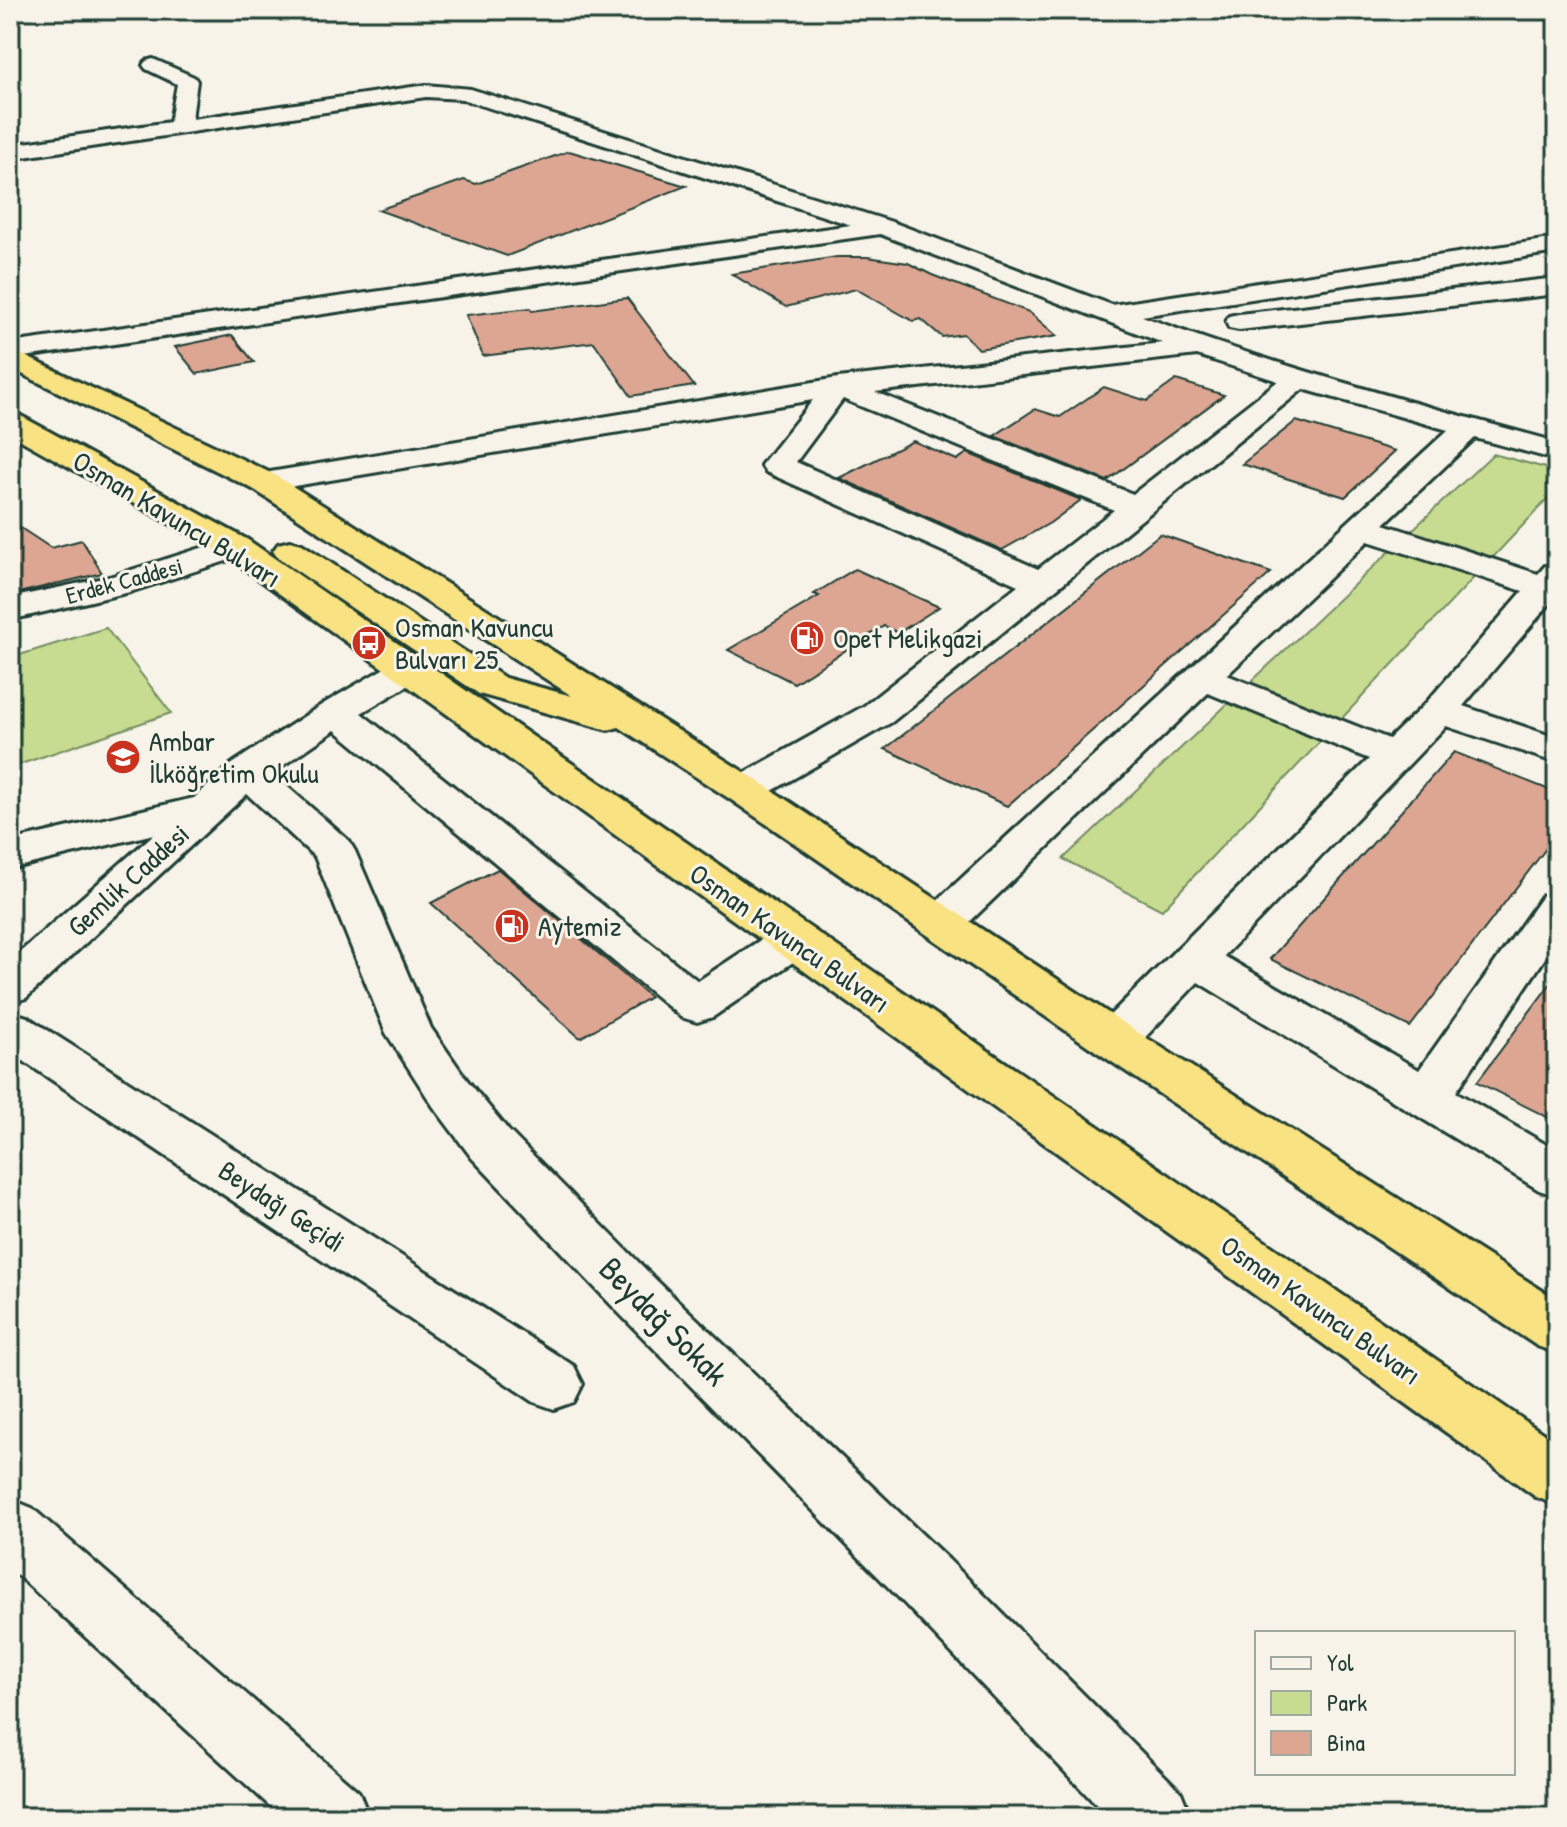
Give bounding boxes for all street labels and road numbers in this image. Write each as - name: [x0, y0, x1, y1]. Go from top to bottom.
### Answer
- street label: Osman Kavuncu Bulvarı: [66, 442, 288, 596]
- street label: Erdek Caddesi: [62, 549, 186, 611]
- street label: Gemlik Caddesi: [59, 815, 197, 945]
- street label: Osman Kavuncu Bulvarı: [682, 855, 898, 1021]
- street label: Beydağı Geçidi: [212, 1151, 352, 1261]
- street label: Osman Kavuncu Bulvarı: [1213, 1227, 1429, 1393]
- street label: Beydağ Sokak: [589, 1246, 739, 1396]

